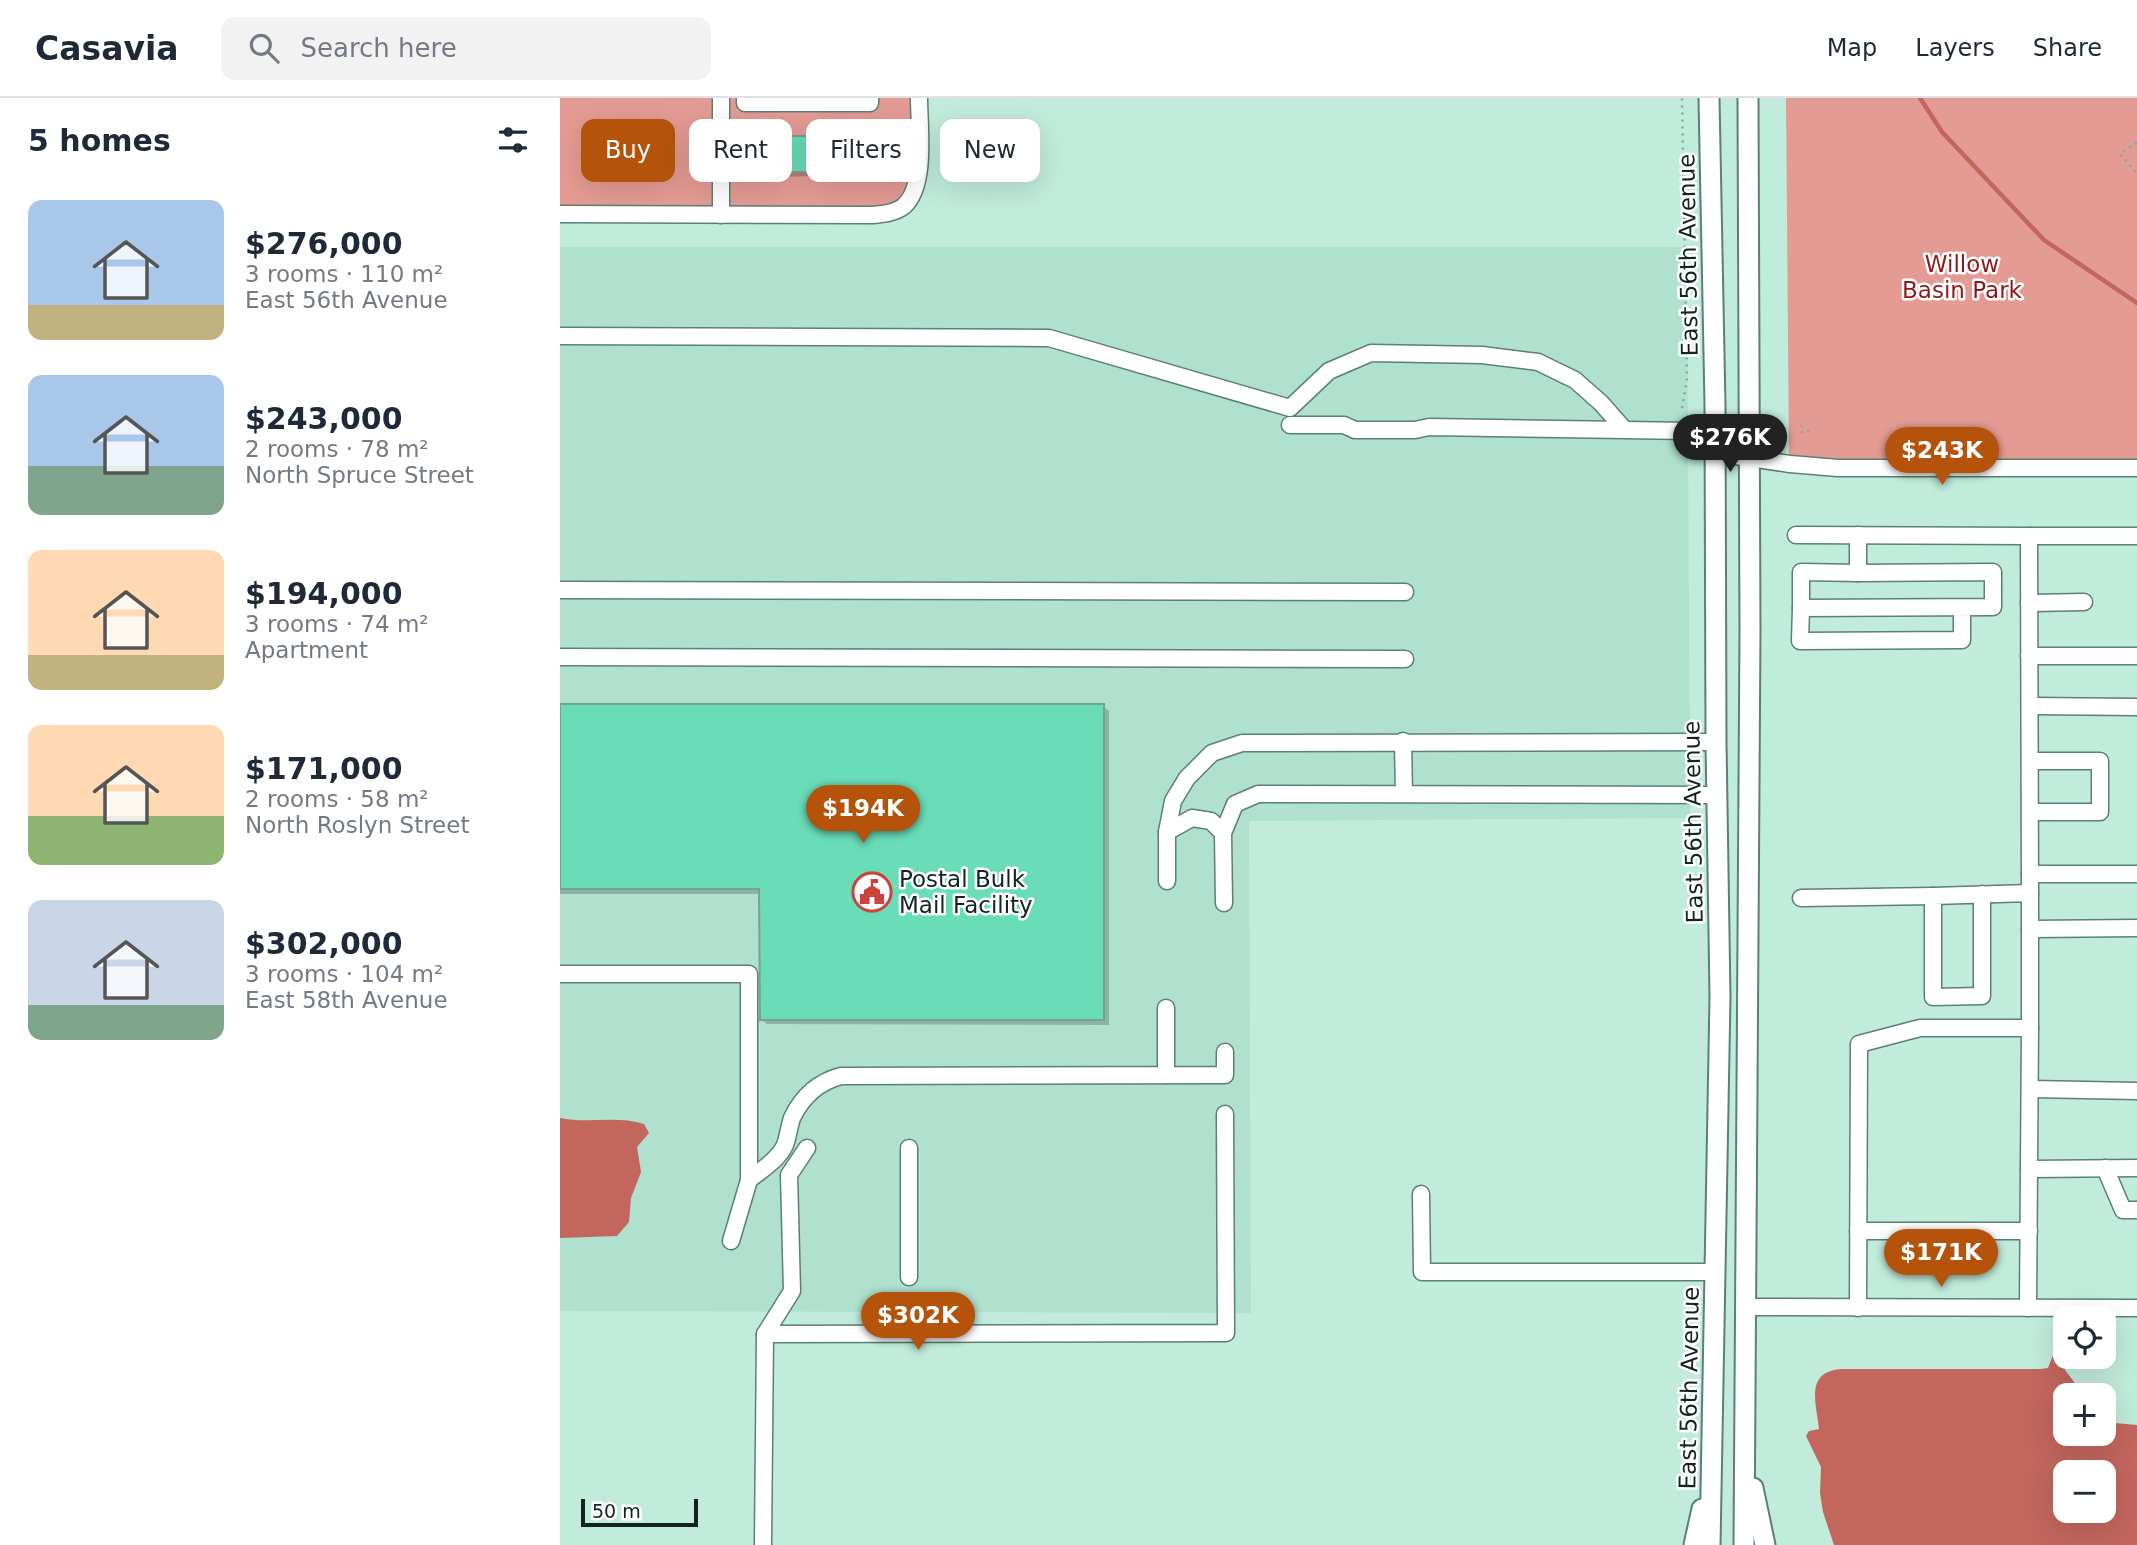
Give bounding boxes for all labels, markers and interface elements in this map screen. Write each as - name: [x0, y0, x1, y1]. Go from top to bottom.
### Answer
- search box: [221, 17, 711, 80]
- text: Casavia: [35, 29, 179, 68]
- icon: search: [245, 29, 283, 67]
- text: Search here: [301, 33, 457, 63]
- text: Map: [1827, 34, 1877, 62]
- text: Layers: [1915, 34, 1995, 62]
- text: Share: [2033, 34, 2102, 62]
- chip: Buy: [581, 119, 675, 182]
- chip: Rent: [689, 119, 792, 182]
- chip: Filters: [806, 119, 926, 182]
- chip: New: [940, 119, 1040, 182]
- icon: filters: [494, 121, 532, 159]
- text: 5 homes: [28, 123, 171, 158]
- street label: East 56th Avenue: [1673, 153, 1703, 357]
- text: $276,000: [245, 226, 403, 261]
- icon: home: [84, 228, 168, 312]
- park label: Willow Basin Park: [1902, 251, 2023, 303]
- text: 3 rooms · 110 m²: [245, 261, 443, 287]
- text: East 56th Avenue: [245, 287, 448, 313]
- text: $243,000: [245, 401, 403, 436]
- icon: home: [84, 403, 168, 487]
- pin: $276K: [1681, 414, 1779, 474]
- text: $276K: [1689, 424, 1771, 450]
- pin: $243K: [1893, 428, 1991, 487]
- text: 2 rooms · 78 m²: [245, 436, 429, 462]
- text: $243K: [1901, 437, 1983, 463]
- text: North Spruce Street: [245, 462, 474, 488]
- text: $194,000: [245, 576, 403, 611]
- icon: home: [84, 578, 168, 662]
- text: 3 rooms · 74 m²: [245, 611, 429, 637]
- text: Apartment: [245, 637, 368, 663]
- street label: East 56th Avenue: [1678, 720, 1708, 924]
- text: $171,000: [245, 751, 403, 786]
- icon: home: [84, 753, 168, 837]
- text: 2 rooms · 58 m²: [245, 786, 429, 812]
- pin: $194K: [814, 786, 912, 845]
- text: $194K: [822, 795, 904, 821]
- text: North Roslyn Street: [245, 812, 469, 838]
- place label: Postal Bulk Mail Facility: [899, 866, 1033, 918]
- public building icon: Postal Bulk Mail Facility: [851, 871, 893, 913]
- text: $302,000: [245, 926, 403, 961]
- icon: home: [84, 928, 168, 1012]
- text: 3 rooms · 104 m²: [245, 961, 443, 987]
- text: East 58th Avenue: [245, 987, 448, 1013]
- pin: $171K: [1892, 1230, 1990, 1289]
- text: $171K: [1900, 1239, 1982, 1265]
- street label: East 56th Avenue: [1674, 1286, 1704, 1490]
- pin: $302K: [869, 1292, 967, 1352]
- text: $302K: [877, 1302, 959, 1328]
- map controls: [2053, 1306, 2116, 1523]
- button: locate: [2053, 1306, 2116, 1369]
- button: +: [2053, 1383, 2116, 1446]
- button: −: [2053, 1460, 2116, 1523]
- scale bar: [581, 1496, 698, 1528]
- text: 50 m: [592, 1500, 641, 1522]

